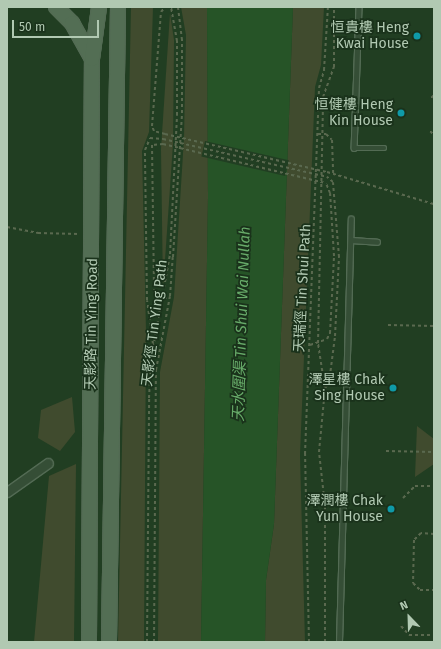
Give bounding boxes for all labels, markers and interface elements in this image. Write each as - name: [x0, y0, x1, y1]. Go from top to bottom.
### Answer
- scale bar: [14, 12, 101, 38]
- text: 50 m: [19, 20, 45, 34]
- place label: 恒貴樓 Heng Kwai House: [331, 20, 409, 52]
- marker: 恒貴樓 Heng Kwai House: [412, 31, 422, 41]
- place label: 恒健樓 Heng Kin House: [315, 97, 393, 130]
- marker: 恒健樓 Heng Kin House: [396, 108, 406, 118]
- street label: 天瑞徑 Tin Shui Path: [291, 223, 315, 353]
- water label: 天水圍渠 Tin Shui Wai Nullah: [230, 226, 254, 422]
- street label: 天影路 Tin Ying Road: [82, 258, 102, 390]
- street label: 天影徑 Tin Ying Path: [139, 259, 171, 387]
- place label: 澤星樓 Chak Sing House: [309, 372, 385, 404]
- marker: 澤星樓 Chak Sing House: [388, 383, 398, 393]
- place label: 澤潤樓 Chak Yun House: [307, 493, 383, 526]
- marker: 澤潤樓 Chak Yun House: [386, 504, 396, 514]
- north arrow: [389, 597, 429, 637]
- text: N: [398, 598, 410, 613]

